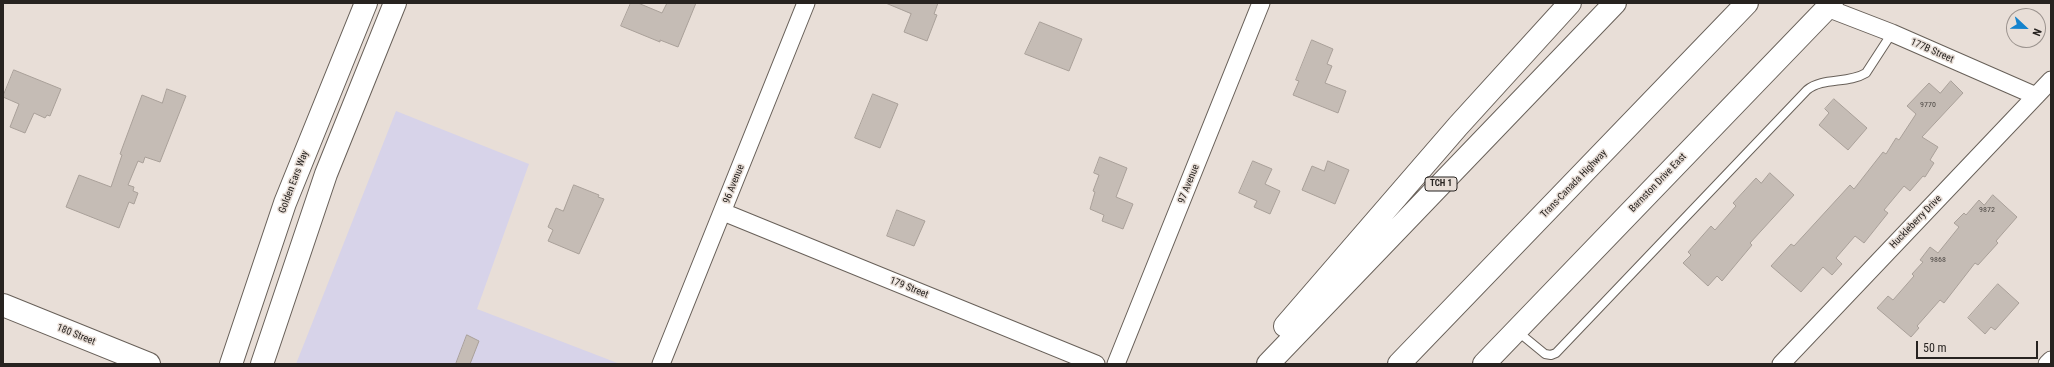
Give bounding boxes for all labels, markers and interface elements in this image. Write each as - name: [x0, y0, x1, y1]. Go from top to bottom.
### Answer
- north arrow: [2006, 8, 2046, 48]
- text: N: [2029, 27, 2044, 38]
- street label: 177B Street: [1909, 36, 1955, 66]
- house number: 9770: [1920, 100, 1936, 110]
- street label: Trans-Canada Highway: [1538, 147, 1610, 221]
- street label: Golden Ears Way: [277, 149, 311, 215]
- street label: Barnston Drive East: [1627, 151, 1689, 215]
- street label: 96 Avenue: [721, 163, 747, 205]
- street label: 97 Avenue: [1176, 163, 1202, 205]
- road number: TCH 1: [1425, 177, 1457, 191]
- street label: Huckleberry Drive: [1888, 193, 1944, 251]
- house number: 9872: [1979, 205, 1995, 215]
- house number: 9868: [1930, 255, 1946, 265]
- street label: 179 Street: [888, 275, 930, 301]
- street label: 180 Street: [55, 322, 97, 348]
- scale bar: [1918, 333, 2040, 359]
- text: 50 m: [1923, 341, 1947, 355]

